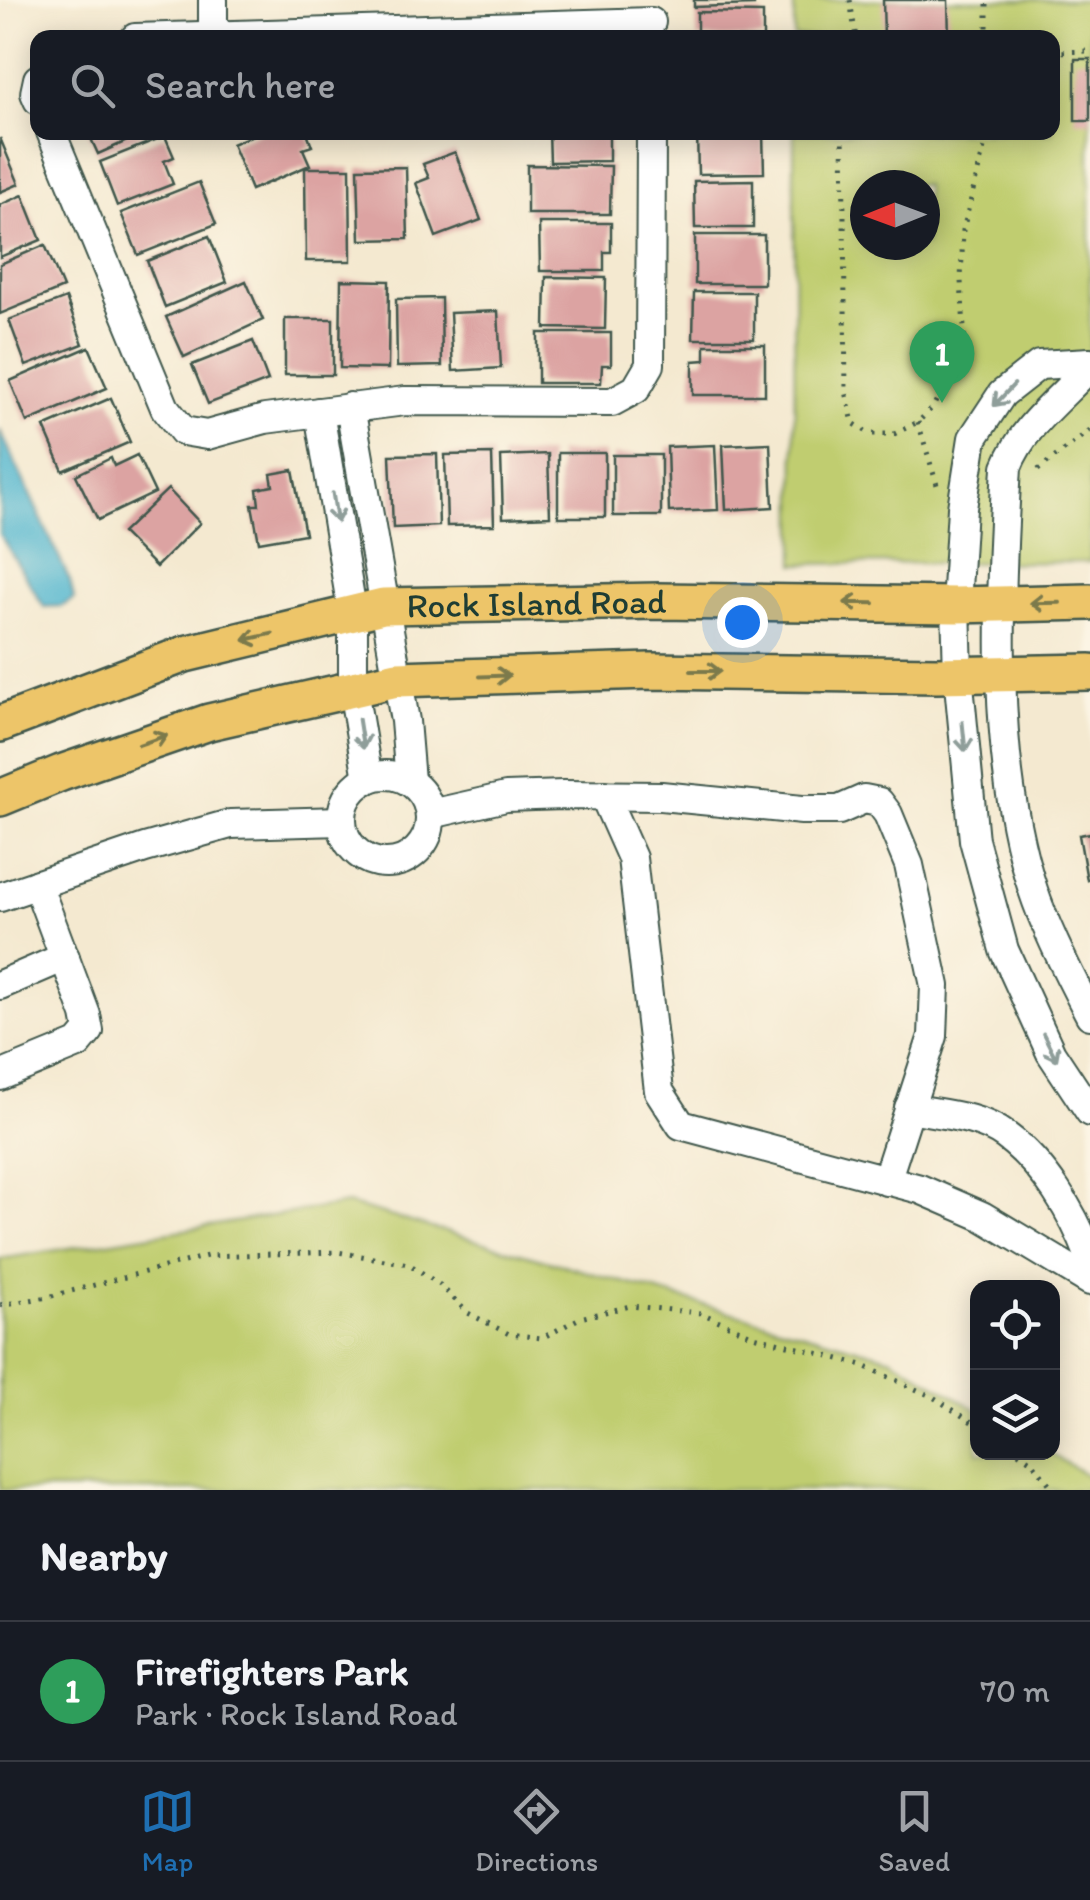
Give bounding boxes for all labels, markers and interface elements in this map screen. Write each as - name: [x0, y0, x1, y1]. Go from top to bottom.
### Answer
- search box: [30, 30, 1060, 140]
- icon: search: [65, 58, 120, 113]
- text: Search here: [145, 62, 336, 108]
- north arrow: [850, 170, 940, 260]
- pin: 1: [910, 320, 974, 403]
- one-way arrow: [993, 382, 1017, 408]
- one-way arrow: [327, 491, 345, 524]
- street label: Rock Island Road: [406, 580, 667, 627]
- one-way arrow: [843, 594, 875, 613]
- one-way arrow: [1030, 594, 1062, 612]
- your location: [717, 597, 768, 648]
- one-way arrow: [243, 629, 275, 648]
- one-way arrow: [688, 662, 721, 680]
- one-way arrow: [478, 666, 510, 685]
- one-way arrow: [352, 717, 371, 749]
- one-way arrow: [955, 720, 974, 753]
- one-way arrow: [137, 730, 168, 748]
- one-way arrow: [1041, 1032, 1060, 1062]
- map controls: [970, 1280, 1060, 1460]
- button: locate: [970, 1280, 1060, 1370]
- button: layers: [970, 1370, 1060, 1460]
- text: Nearby: [40, 1530, 167, 1581]
- text: Firefighters Park: [135, 1649, 408, 1695]
- text: 1: [65, 1672, 80, 1710]
- text: 70 m: [980, 1672, 1050, 1710]
- text: Park · Rock Island Road: [135, 1695, 458, 1733]
- tab: Map: [140, 1784, 195, 1878]
- tab: Directions: [475, 1784, 598, 1878]
- tab: Saved: [878, 1784, 950, 1878]

